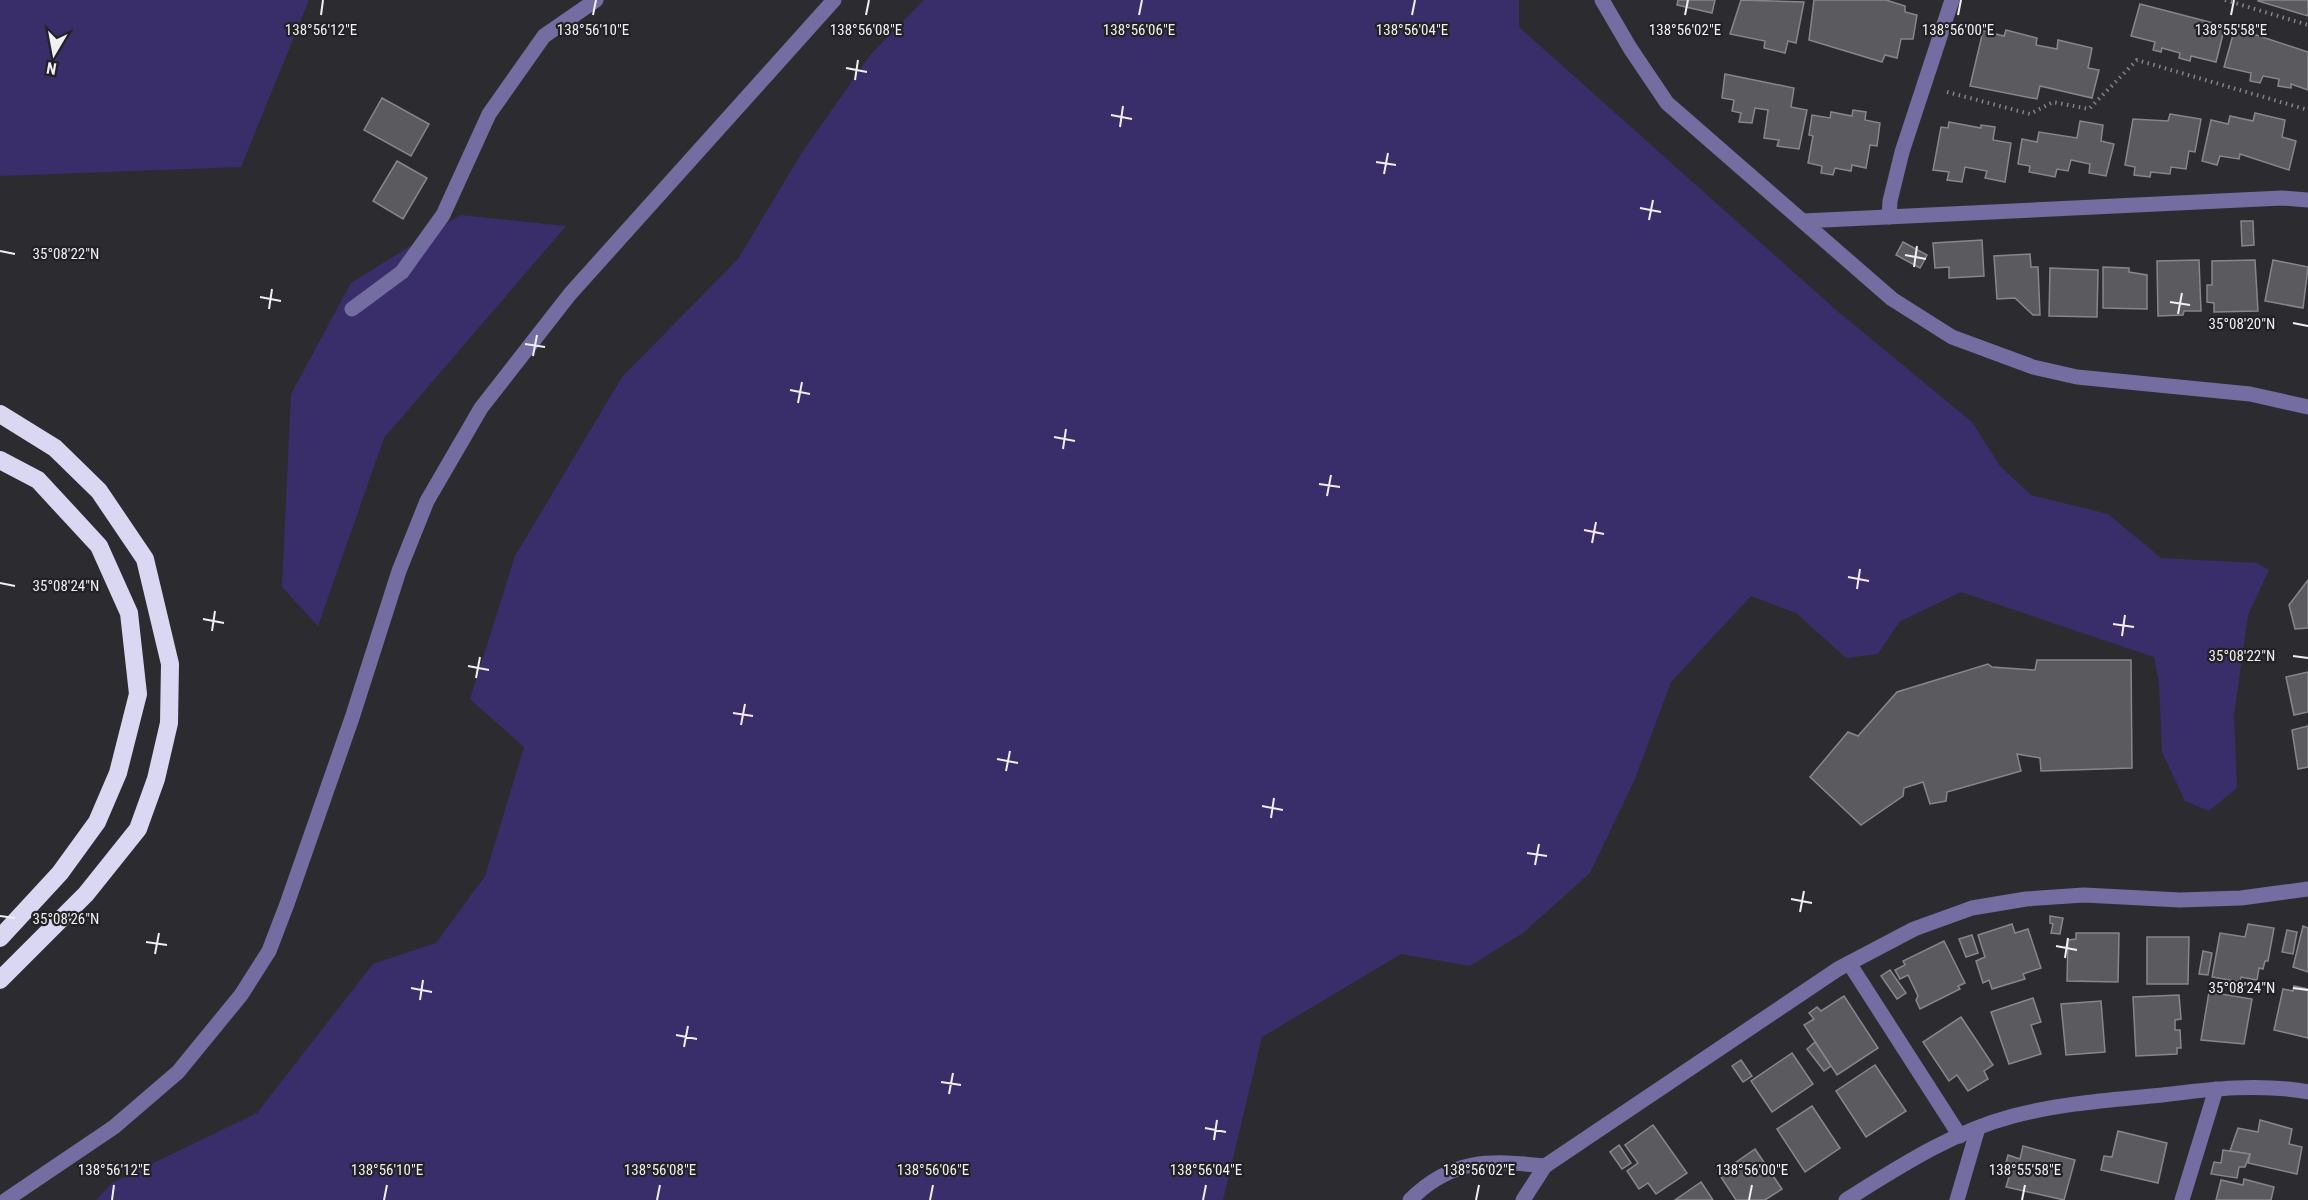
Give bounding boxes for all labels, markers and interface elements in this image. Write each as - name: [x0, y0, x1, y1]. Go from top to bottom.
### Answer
- text: 138°56'12"E: [285, 21, 357, 39]
- text: 138°56'10"E: [557, 21, 629, 39]
- text: 138°56'08"E: [830, 21, 902, 39]
- text: 138°56'06"E: [1103, 21, 1175, 39]
- text: 138°56'04"E: [1376, 21, 1448, 39]
- text: 138°56'02"E: [1649, 21, 1721, 39]
- text: 138°56'00"E: [1922, 21, 1994, 39]
- text: 138°55'58"E: [2195, 21, 2267, 39]
- north arrow: [24, 24, 84, 84]
- text: N: [45, 58, 58, 78]
- text: 35°08'22"N: [33, 245, 99, 263]
- text: 35°08'20"N: [2209, 315, 2275, 333]
- text: 35°08'24"N: [33, 577, 99, 595]
- text: 35°08'22"N: [2209, 647, 2275, 665]
- text: 35°08'26"N: [33, 910, 99, 928]
- text: 35°08'24"N: [2209, 979, 2275, 997]
- text: 138°56'12"E: [78, 1161, 150, 1179]
- text: 138°56'10"E: [351, 1161, 423, 1179]
- text: 138°56'08"E: [624, 1161, 696, 1179]
- text: 138°56'06"E: [897, 1161, 969, 1179]
- text: 138°56'04"E: [1170, 1161, 1242, 1179]
- text: 138°56'02"E: [1443, 1161, 1515, 1179]
- text: 138°56'00"E: [1716, 1161, 1788, 1179]
- text: 138°55'58"E: [1989, 1161, 2061, 1179]

